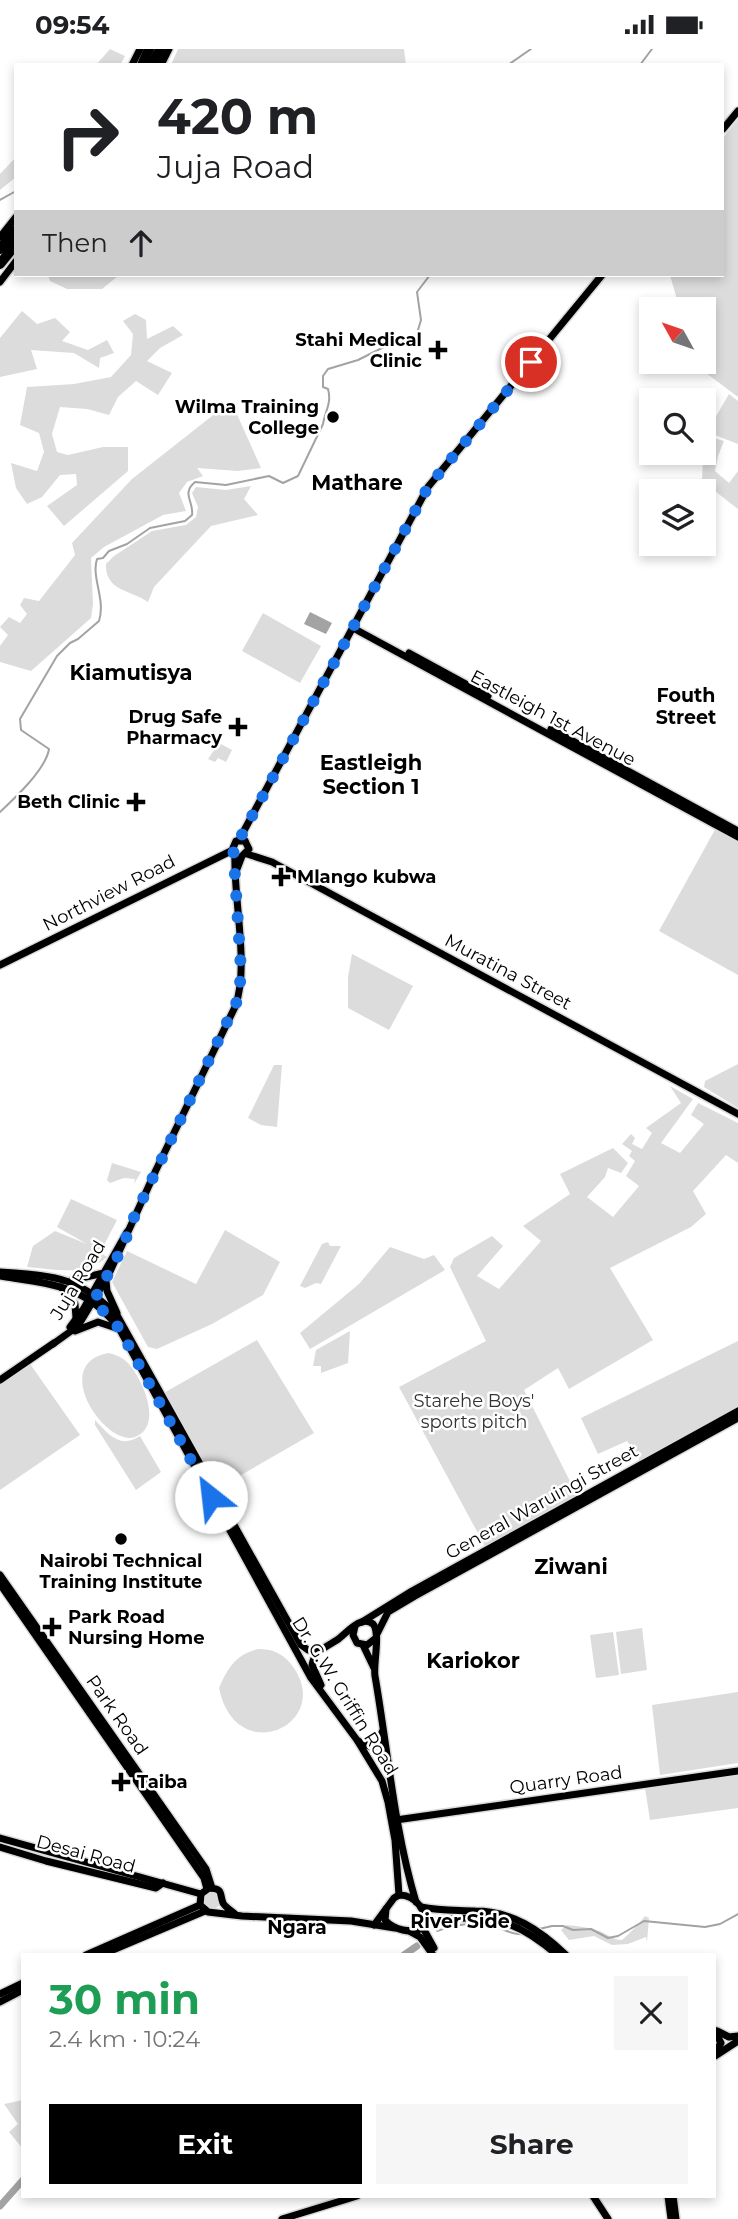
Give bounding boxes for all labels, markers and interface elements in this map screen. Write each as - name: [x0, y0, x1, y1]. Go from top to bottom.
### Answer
- text: 09:54: [35, 9, 109, 41]
- text: 420 m: [157, 87, 318, 146]
- icon: right: [42, 91, 133, 182]
- text: Juja Road: [157, 147, 314, 186]
- icon: ahead: [122, 224, 160, 262]
- text: Then: [42, 227, 108, 259]
- north arrow: [639, 297, 716, 375]
- map controls: [639, 297, 716, 556]
- place label: Stahi Medical Clinic: [295, 329, 422, 372]
- pin: [501, 332, 561, 392]
- marker: Stahi Medical Clinic: [428, 340, 448, 360]
- icon: arrive: [512, 343, 550, 381]
- button: search: [639, 388, 716, 465]
- place label: Wilma Training College: [175, 396, 319, 439]
- marker: Wilma Training College: [325, 409, 341, 425]
- district label: Mathare: [311, 470, 403, 495]
- button: layers: [639, 479, 716, 556]
- district label: Kiamutisya: [70, 660, 192, 685]
- street label: Eastleigh 1st Avenue: [467, 665, 639, 771]
- district label: Fouth Street: [656, 684, 716, 729]
- place label: Drug Safe Pharmacy: [126, 706, 222, 749]
- marker: Drug Safe Pharmacy: [228, 717, 248, 737]
- district label: Eastleigh Section 1: [320, 750, 422, 799]
- place label: Beth Clinic: [17, 791, 120, 813]
- marker: Beth Clinic: [126, 792, 146, 812]
- street label: Northview Road: [39, 850, 179, 936]
- place label: Mlango kubwa: [297, 866, 436, 888]
- marker: Mlango kubwa: [271, 867, 291, 887]
- street label: Muratina Street: [441, 929, 575, 1015]
- street label: Juja Road: [45, 1236, 110, 1324]
- park label: Starehe Boys' sports pitch: [414, 1390, 534, 1433]
- street label: General Waruingi Street: [442, 1440, 642, 1564]
- position arrow: [174, 1460, 248, 1534]
- marker: Nairobi Technical Training Institute: [113, 1531, 129, 1547]
- place label: Nairobi Technical Training Institute: [40, 1550, 202, 1593]
- district label: Ziwani: [534, 1554, 608, 1579]
- place label: Park Road Nursing Home: [68, 1606, 205, 1649]
- street label: Dr. G.W. Griffin Road: [287, 1613, 403, 1779]
- marker: Park Road Nursing Home: [42, 1617, 62, 1637]
- district label: Kariokor: [426, 1648, 520, 1673]
- street label: Park Road: [81, 1671, 153, 1759]
- street label: Quarry Road: [508, 1761, 624, 1799]
- place label: Taiba: [137, 1771, 188, 1793]
- marker: Taiba: [111, 1772, 131, 1792]
- street label: Desai Road: [34, 1830, 138, 1878]
- district label: River Side: [410, 1910, 510, 1933]
- district label: Ngara: [267, 1916, 327, 1939]
- text: 30 min: [49, 1973, 200, 2025]
- button: close: [614, 1976, 688, 2050]
- text: 2.4 km · 10:24: [49, 2025, 200, 2053]
- button: Exit: [49, 2104, 362, 2184]
- button: Share: [376, 2104, 688, 2184]

